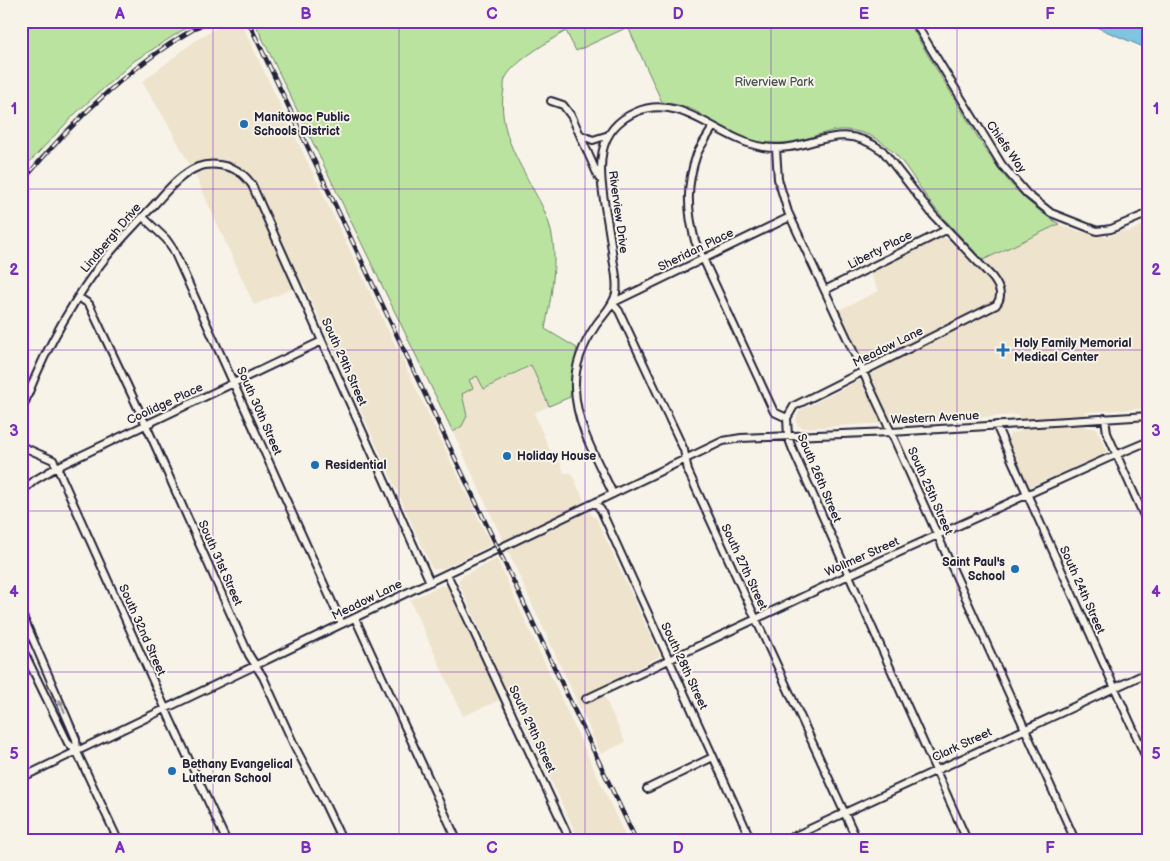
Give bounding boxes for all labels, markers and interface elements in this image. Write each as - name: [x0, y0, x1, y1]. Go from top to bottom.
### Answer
- text: A: [114, 5, 125, 24]
- text: B: [300, 5, 312, 24]
- text: C: [486, 5, 498, 24]
- text: D: [672, 5, 684, 24]
- text: E: [859, 5, 869, 24]
- text: F: [1045, 5, 1055, 24]
- park label: Riverview Park: [734, 75, 814, 90]
- text: 1: [11, 100, 17, 119]
- text: 1: [1153, 100, 1159, 119]
- place label: Manitowoc Public Schools District: [254, 110, 350, 139]
- marker: Manitowoc Public Schools District: [238, 118, 250, 130]
- street label: Chiefs Way: [983, 118, 1030, 176]
- street label: Riverview Drive: [605, 170, 631, 254]
- street label: Lindbergh Drive: [78, 200, 144, 276]
- street label: Sheridan Place: [656, 225, 736, 275]
- street label: Liberty Place: [845, 227, 915, 273]
- text: 2: [9, 261, 19, 280]
- text: 2: [1151, 261, 1161, 280]
- street label: South 29th Street: [318, 316, 370, 408]
- street label: Meadow Lane: [850, 324, 926, 370]
- place label: Holy Family Memorial Medical Center: [1014, 336, 1131, 365]
- marker: Holy Family Memorial Medical Center: [996, 343, 1010, 357]
- street label: South 30th Street: [233, 365, 285, 458]
- street label: Coolidge Place: [125, 380, 205, 428]
- street label: Western Avenue: [890, 408, 980, 428]
- text: 3: [9, 422, 19, 441]
- text: 3: [1151, 422, 1161, 441]
- street label: South 26th Street: [794, 431, 845, 525]
- street label: South 25th Street: [904, 445, 956, 537]
- place label: Holiday House: [517, 449, 596, 464]
- marker: Holiday House: [501, 450, 513, 462]
- place label: Residential: [325, 458, 386, 473]
- marker: Residential: [309, 459, 321, 471]
- street label: South 31st Street: [194, 518, 246, 608]
- street label: South 27th Street: [717, 521, 771, 613]
- street label: Wollmer Street: [823, 534, 902, 580]
- street label: South 24th Street: [1056, 544, 1108, 637]
- place label: Saint Paul's School: [942, 555, 1005, 584]
- marker: Saint Paul's School: [1009, 563, 1021, 575]
- street label: Meadow Lane: [329, 577, 405, 623]
- street label: South 32nd Street: [115, 582, 169, 678]
- text: 4: [9, 583, 19, 602]
- text: 4: [1151, 583, 1161, 602]
- street label: South 28th Street: [657, 620, 711, 712]
- street label: South 29th Street: [505, 683, 559, 775]
- one-way arrow: [58, 699, 66, 713]
- street label: Clark Street: [930, 725, 994, 765]
- text: 5: [9, 745, 19, 764]
- text: 5: [1151, 745, 1161, 764]
- place label: Bethany Evangelical Lutheran School: [182, 757, 293, 786]
- marker: Bethany Evangelical Lutheran School: [166, 765, 178, 777]
- text: A: [114, 839, 125, 858]
- text: B: [300, 839, 312, 858]
- text: C: [486, 839, 498, 858]
- text: D: [672, 839, 684, 858]
- text: E: [859, 839, 869, 858]
- text: F: [1045, 839, 1055, 858]

